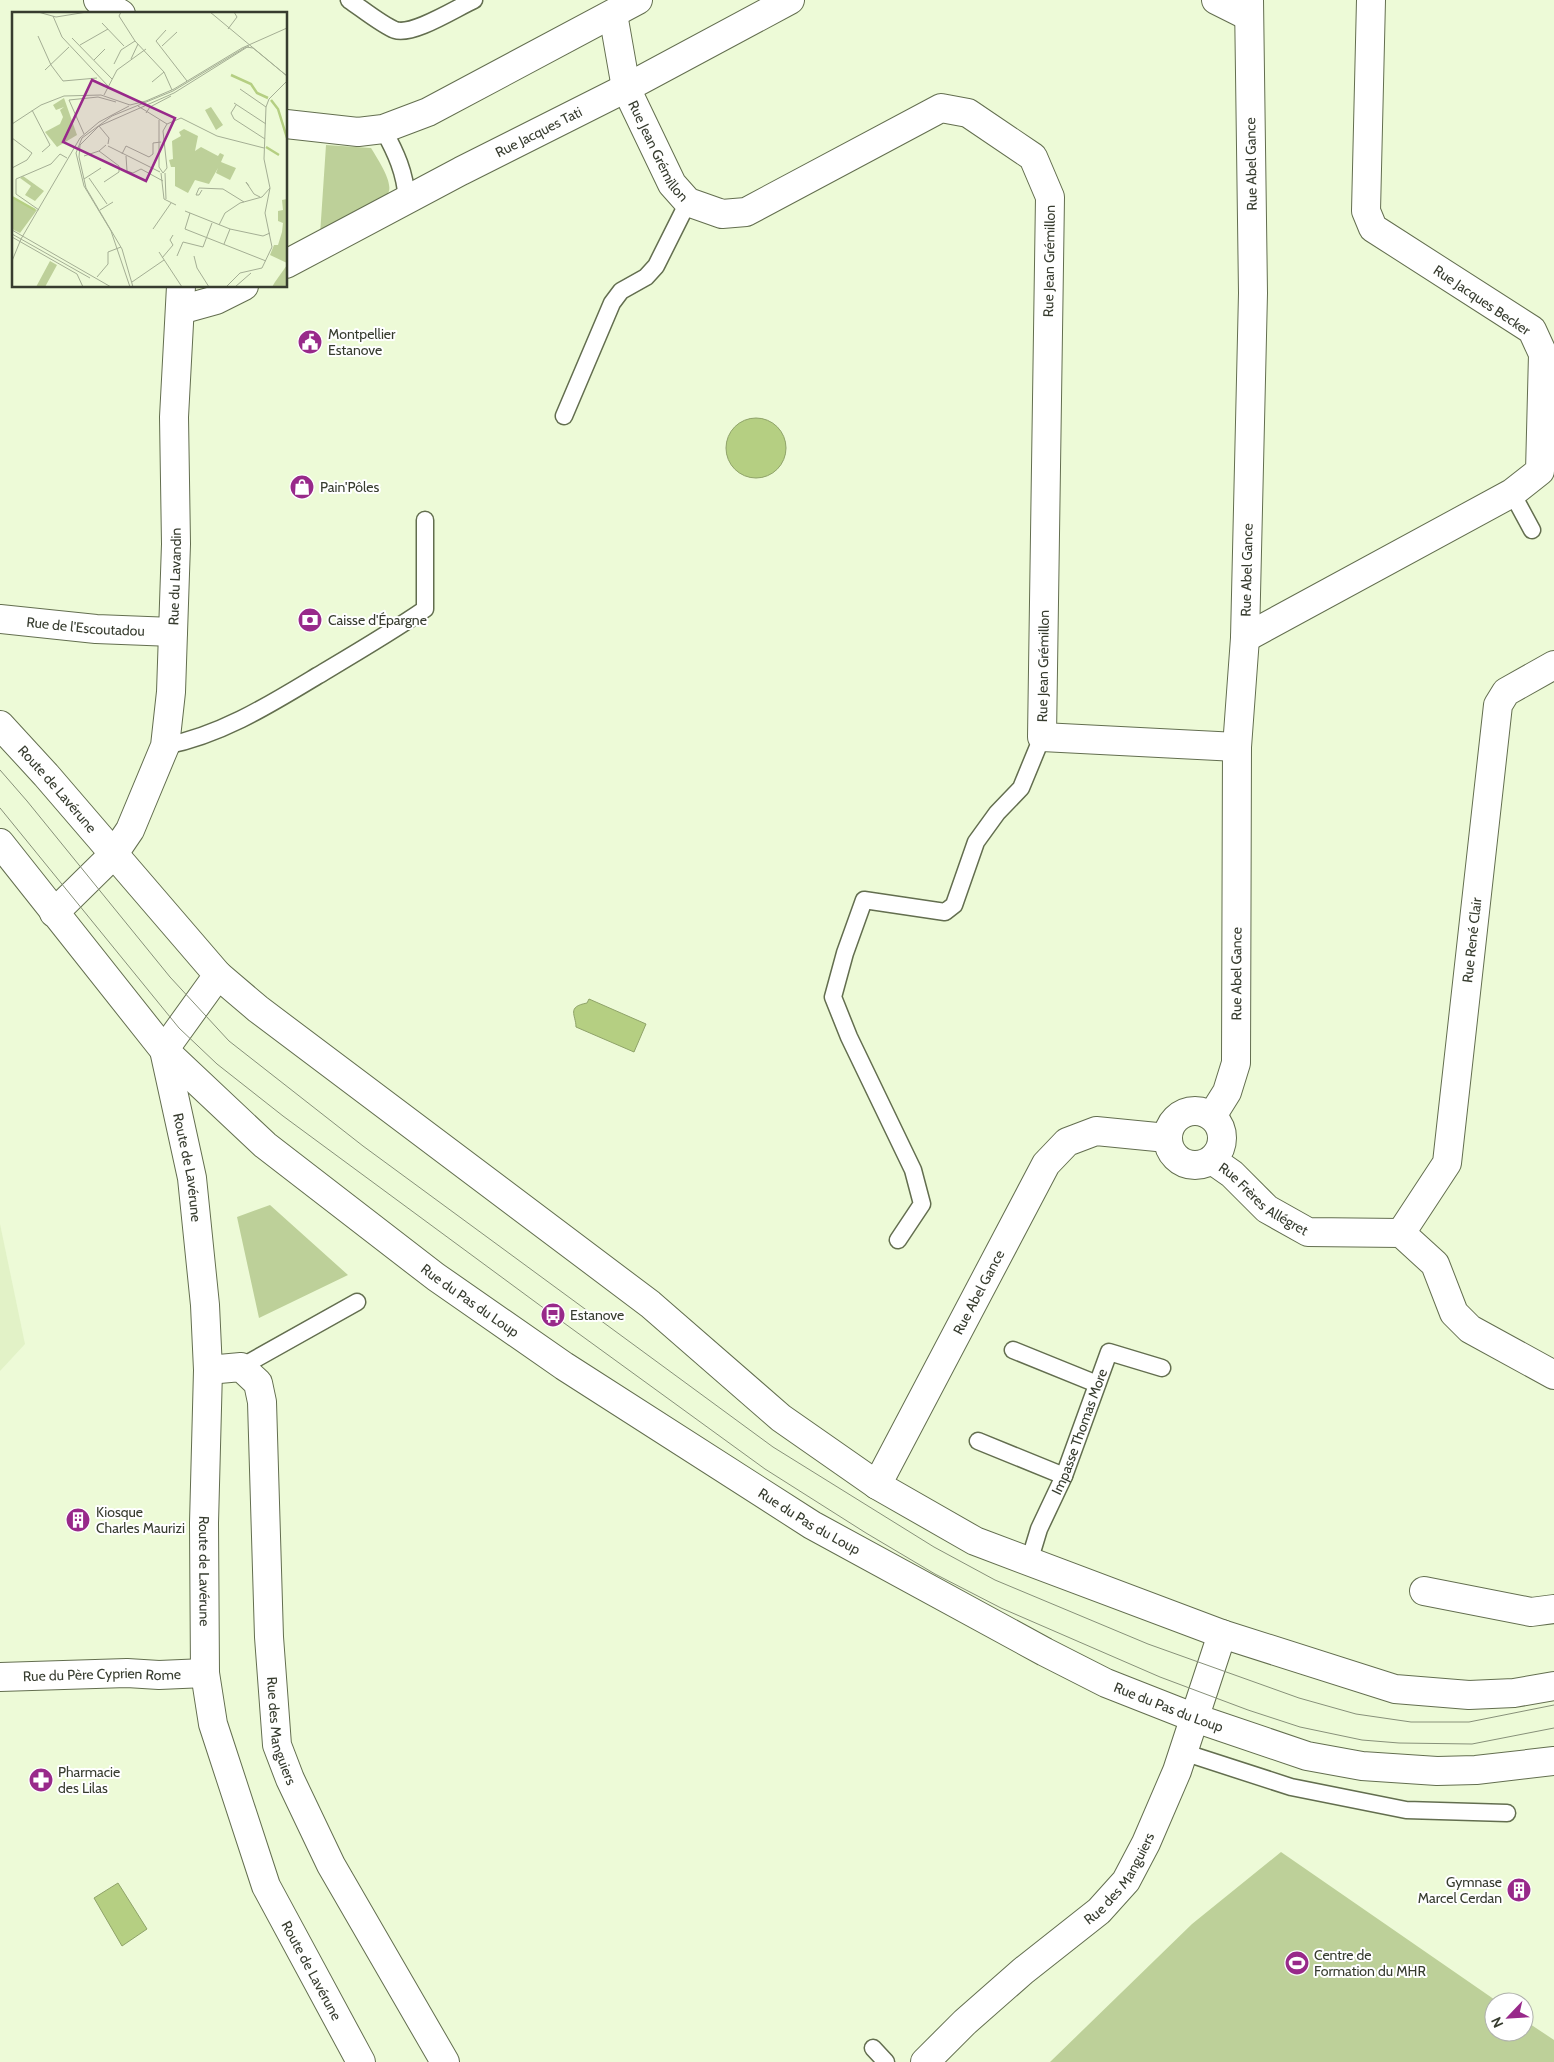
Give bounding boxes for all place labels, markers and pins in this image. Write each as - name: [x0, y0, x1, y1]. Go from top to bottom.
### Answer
- place label: Montpellier Estanove: [328, 325, 396, 359]
- public building icon: Montpellier Estanove: [297, 329, 323, 355]
- shop icon: Pain'Pôles: [289, 474, 315, 500]
- place label: Pain'Pôles: [320, 478, 379, 496]
- bank icon: Caisse d'Épargne: [297, 607, 323, 633]
- place label: Caisse d'Épargne: [328, 611, 427, 629]
- bus stop icon: Estanove: [540, 1302, 566, 1328]
- place label: Estanove: [570, 1306, 624, 1324]
- place label: Kiosque Charles Maurizi: [96, 1503, 185, 1537]
- building icon: Kiosque Charles Maurizi: [65, 1507, 91, 1533]
- place label: Pharmacie des Lilas: [58, 1763, 120, 1797]
- pharmacy icon: Pharmacie des Lilas: [28, 1767, 54, 1793]
- place label: Gymnase Marcel Cerdan: [1418, 1873, 1502, 1907]
- building icon: Gymnase Marcel Cerdan: [1506, 1877, 1532, 1903]
- place label: Centre de Formation du MHR: [1314, 1946, 1426, 1980]
- sports icon: Centre de Formation du MHR: [1284, 1950, 1310, 1976]

